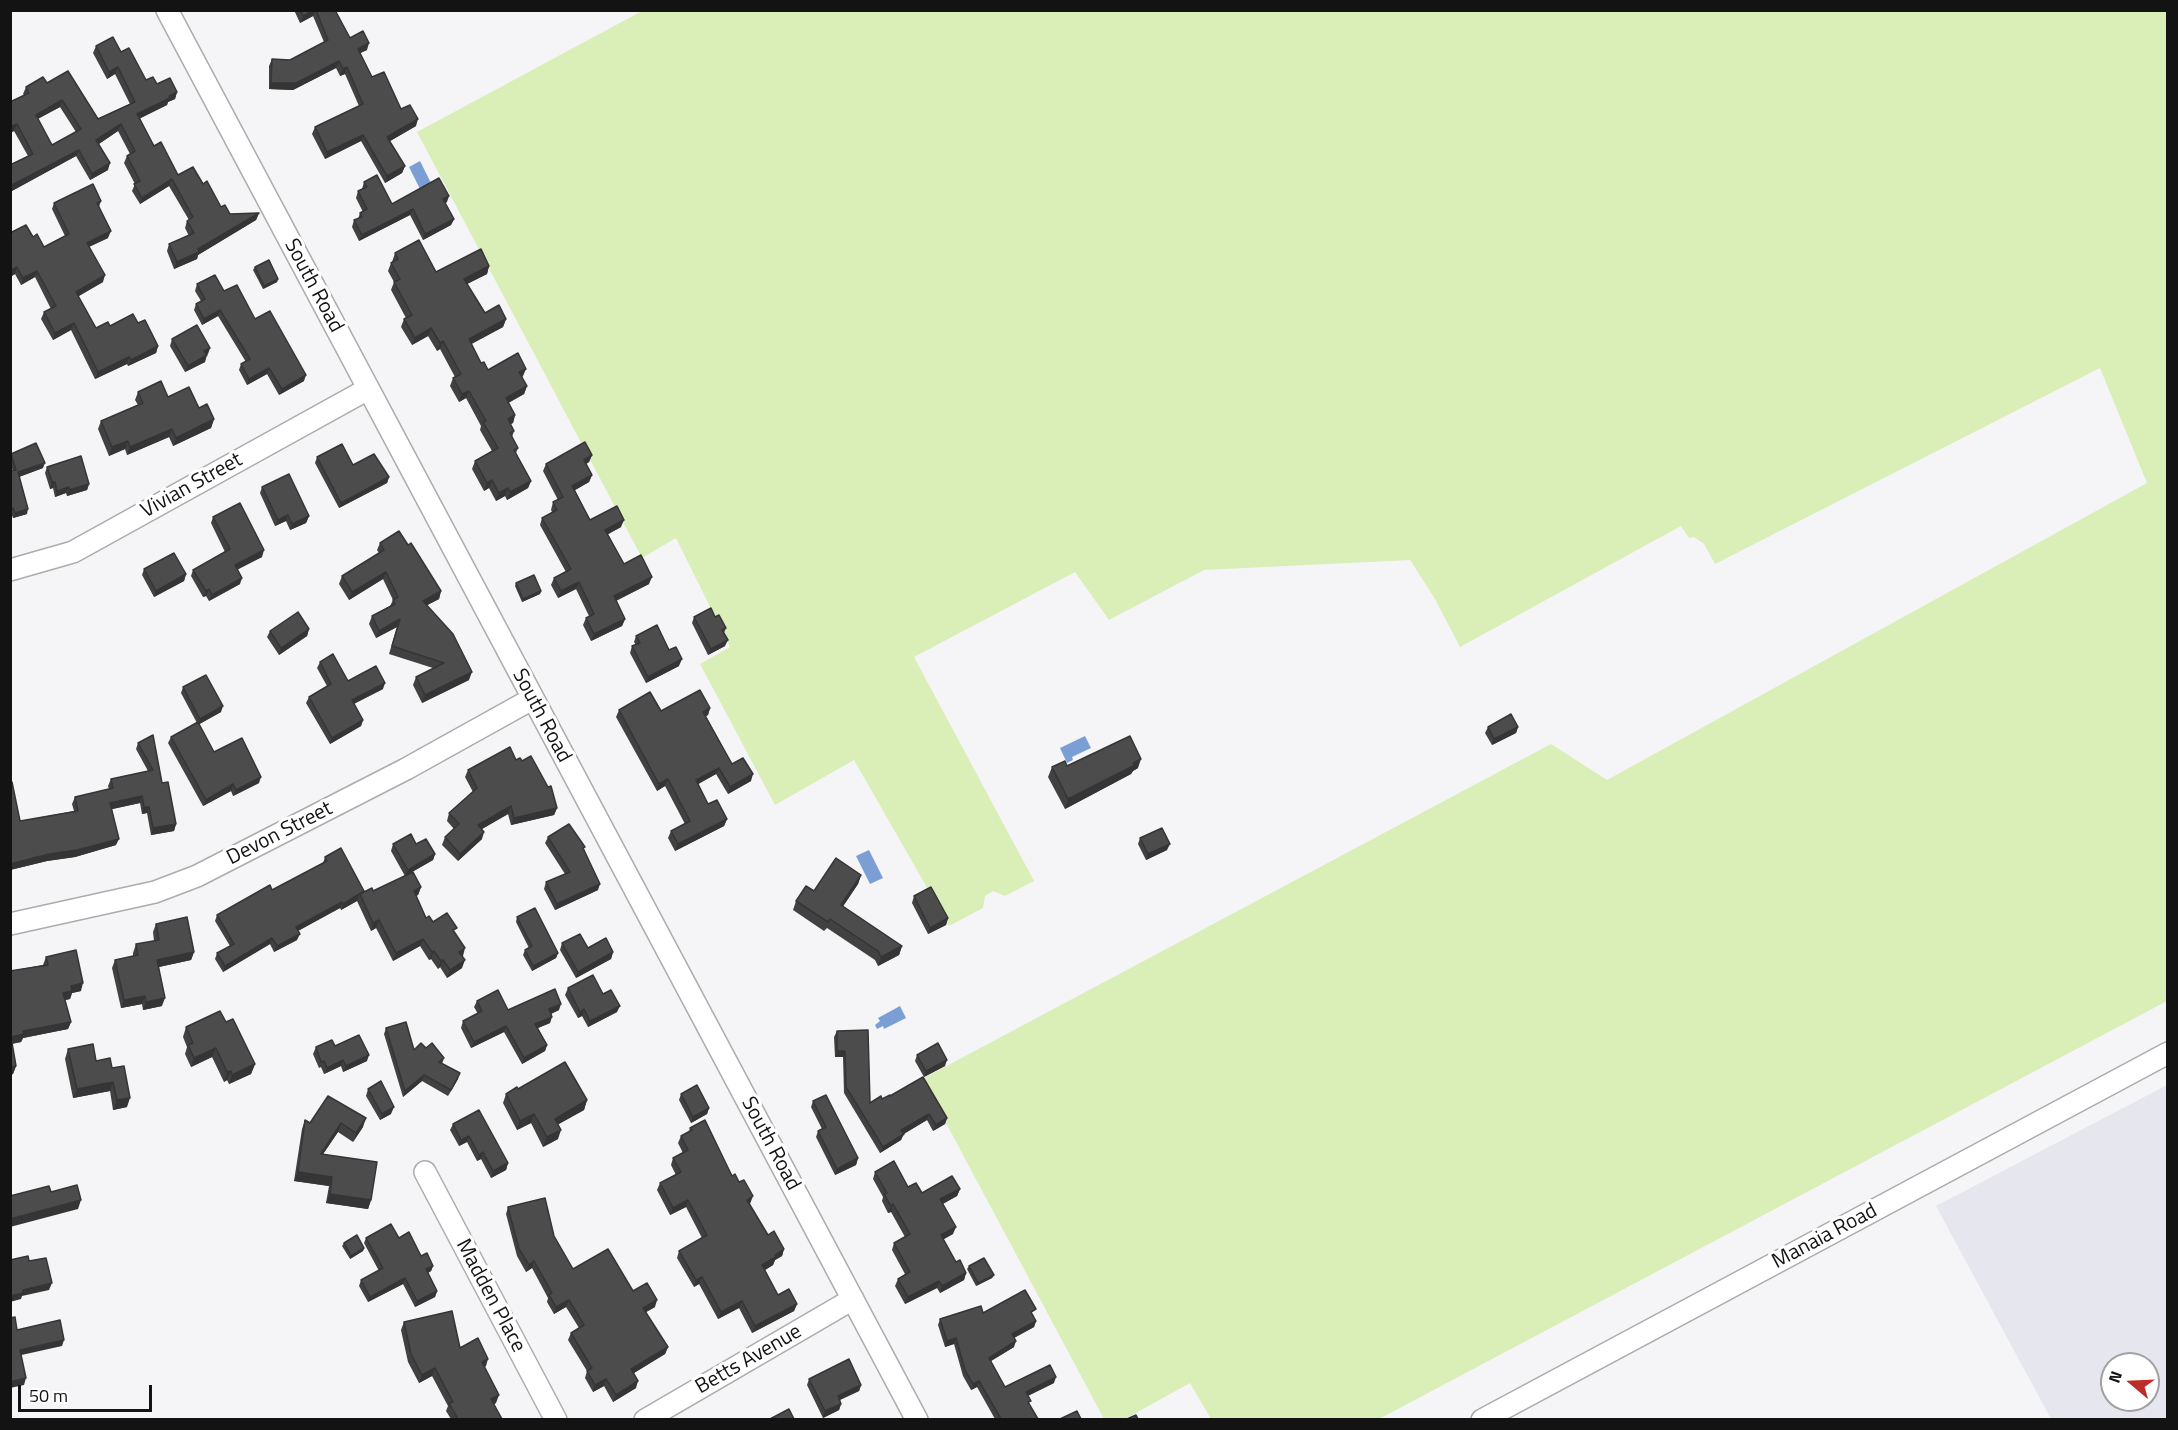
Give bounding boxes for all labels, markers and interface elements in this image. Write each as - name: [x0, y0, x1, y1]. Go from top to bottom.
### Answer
- street label: South Road: [278, 235, 348, 337]
- street label: Vivian Street: [137, 448, 247, 524]
- street label: South Road: [506, 665, 576, 767]
- street label: Devon Street: [223, 797, 337, 871]
- street label: South Road: [735, 1093, 805, 1195]
- street label: Manaia Road: [1768, 1199, 1882, 1275]
- street label: Madden Place: [450, 1235, 530, 1357]
- street label: Betts Avenue: [691, 1320, 807, 1400]
- north arrow: [2100, 1352, 2160, 1412]
- text: N: [2102, 1368, 2128, 1386]
- scale bar: [21, 1373, 154, 1411]
- text: 50 m: [29, 1382, 68, 1409]

